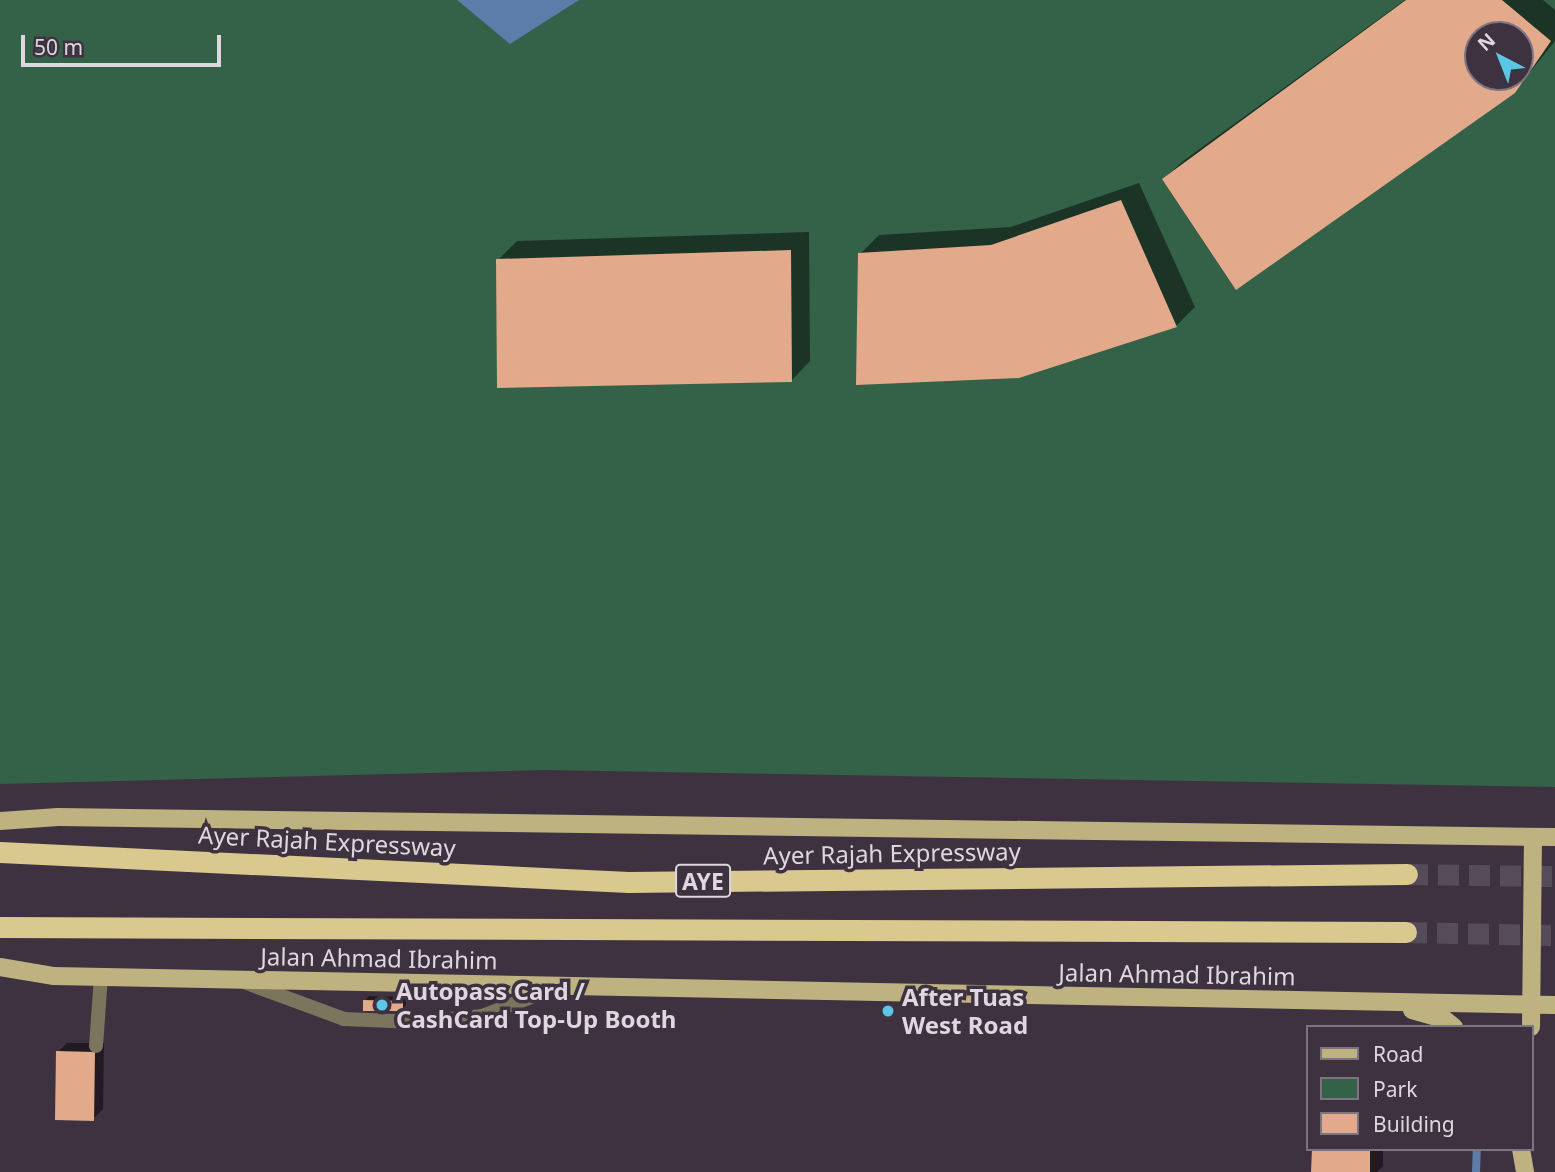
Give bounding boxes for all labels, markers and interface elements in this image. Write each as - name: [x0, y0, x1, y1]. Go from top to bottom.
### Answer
- scale bar: [24, 21, 224, 65]
- north arrow: [1464, 21, 1534, 91]
- text: N: [1472, 27, 1501, 57]
- text: 50 m: [34, 33, 83, 61]
- street label: Ayer Rajah Expressway: [198, 820, 456, 862]
- street label: Ayer Rajah Expressway: [763, 836, 1021, 870]
- road number: AYE: [675, 862, 731, 900]
- street label: Jalan Ahmad Ibrahim: [260, 942, 498, 974]
- street label: Jalan Ahmad Ibrahim: [1058, 958, 1296, 990]
- place label: Autopass Card / CashCard Top-Up Booth: [396, 977, 676, 1033]
- place label: After Tuas West Road: [902, 983, 1028, 1039]
- marker: Autopass Card / CashCard Top-Up Booth: [374, 997, 390, 1013]
- marker: After Tuas West Road: [880, 1003, 896, 1019]
- legend: [1306, 1025, 1534, 1151]
- text: Road: [1373, 1040, 1423, 1068]
- text: Park: [1373, 1075, 1417, 1103]
- text: Building: [1373, 1110, 1455, 1138]

